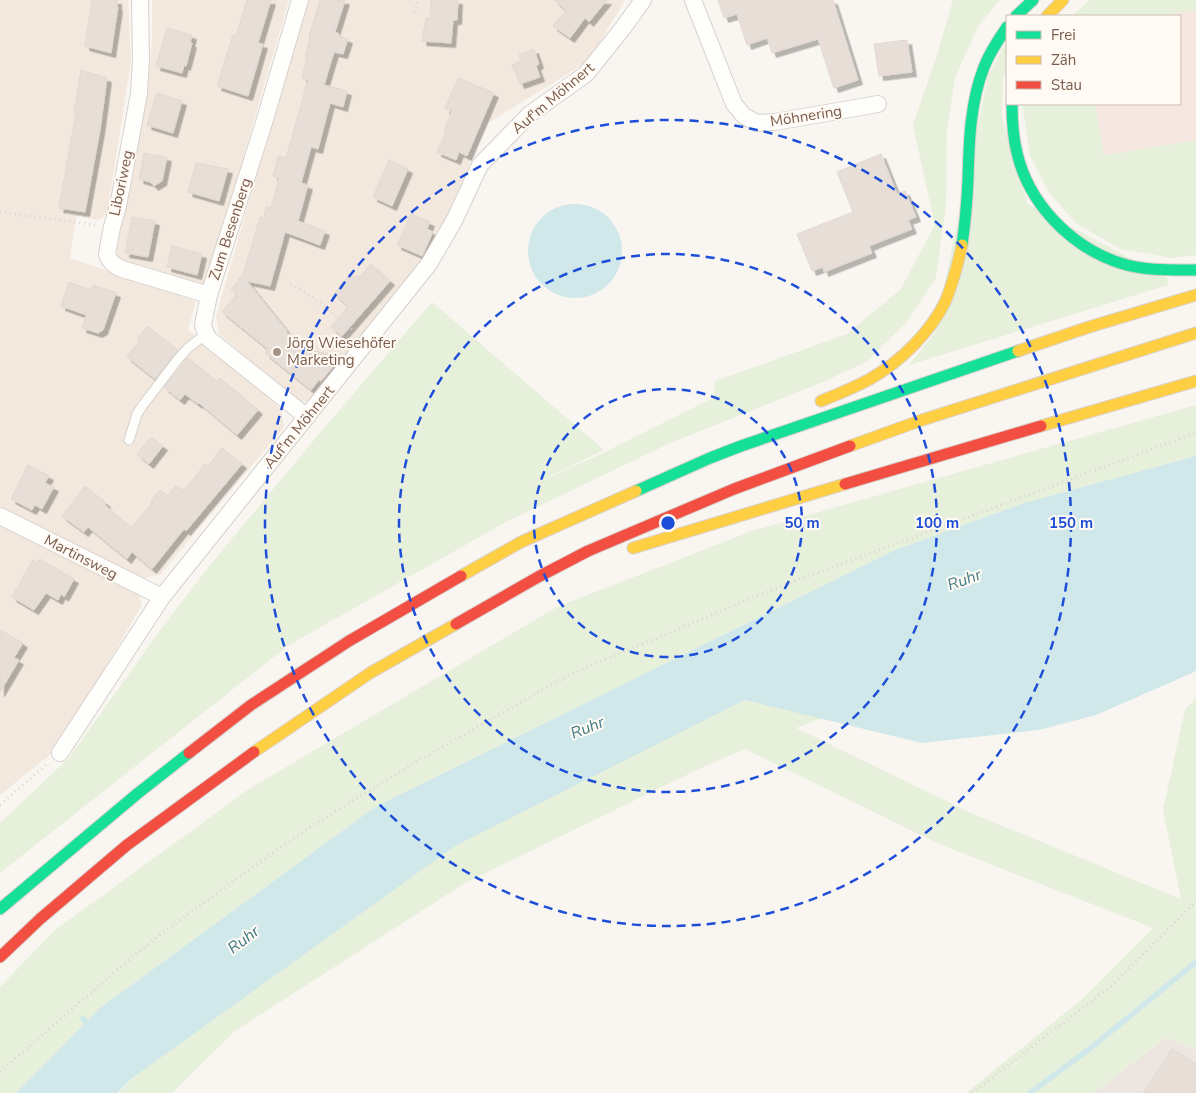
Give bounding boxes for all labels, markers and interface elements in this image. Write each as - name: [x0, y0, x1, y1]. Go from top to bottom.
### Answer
- legend: [1006, 15, 1181, 105]
- text: Frei: [1051, 25, 1076, 45]
- text: Zäh: [1051, 50, 1076, 70]
- street label: Auf'm Möhnert: [508, 57, 599, 138]
- text: Stau: [1051, 75, 1082, 95]
- street label: Möhnering: [769, 100, 843, 132]
- street label: Liboriweg: [104, 148, 138, 218]
- street label: Zum Besenberg: [204, 175, 256, 283]
- place label: Jörg Wiesehöfer Marketing: [286, 333, 397, 370]
- marker: Jörg Wiesehöfer Marketing: [271, 346, 283, 358]
- street label: Auf'm Möhnert: [259, 381, 339, 473]
- text: 50 m: [784, 513, 820, 533]
- text: 100 m: [915, 513, 959, 533]
- text: 150 m: [1049, 513, 1093, 533]
- centre of rings: [659, 514, 677, 532]
- street label: Martinsweg: [41, 530, 121, 584]
- water label: Ruhr: [944, 563, 986, 596]
- water label: Ruhr: [567, 711, 609, 745]
- water label: Ruhr: [223, 920, 265, 959]

